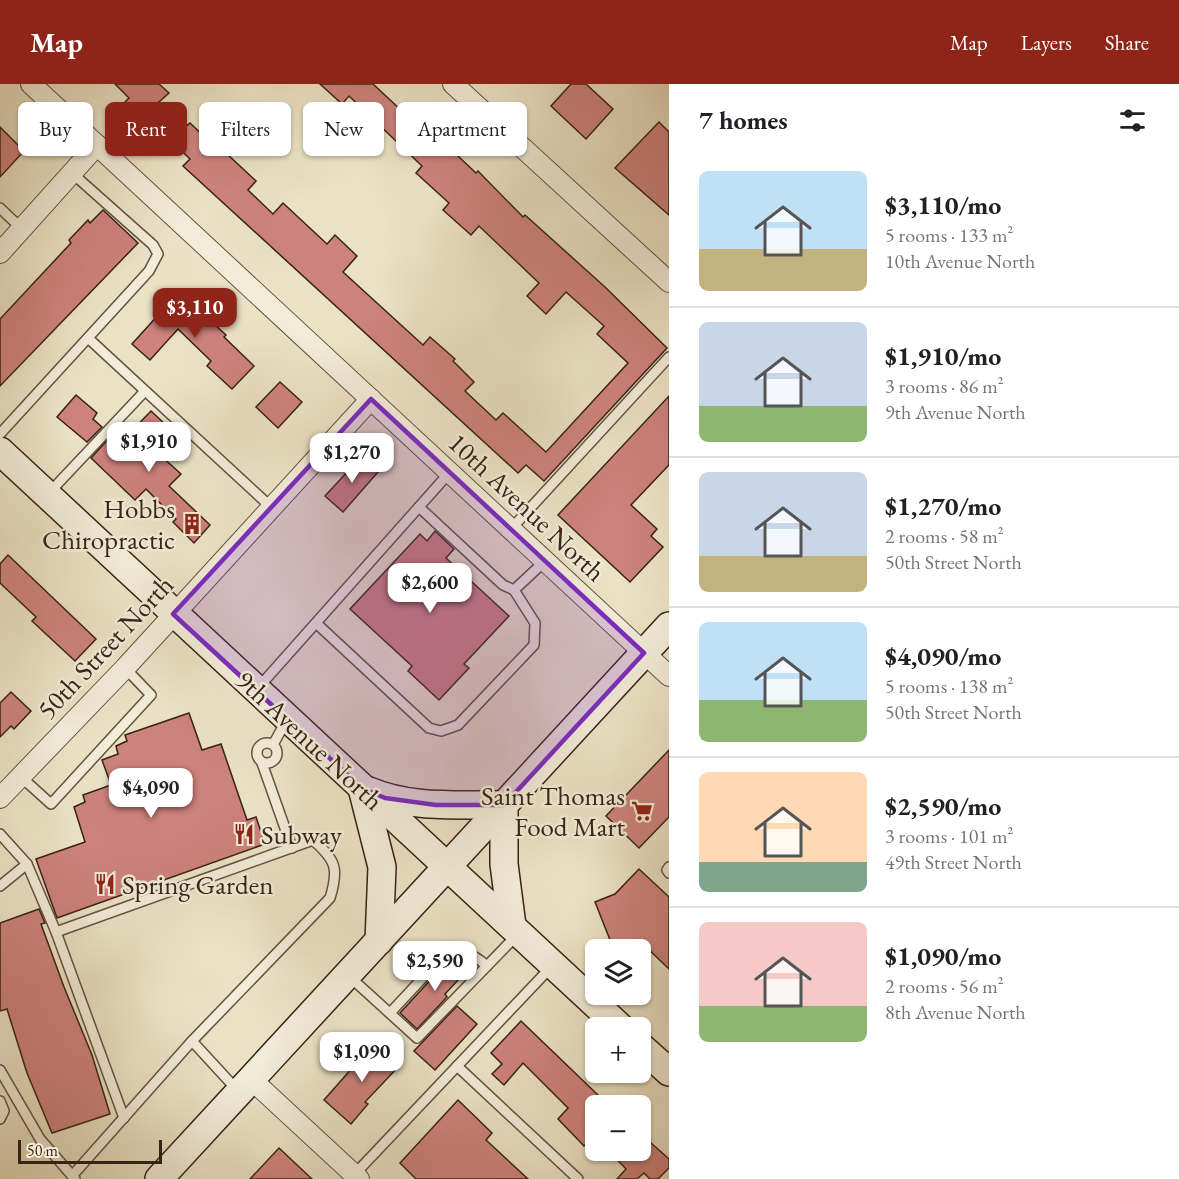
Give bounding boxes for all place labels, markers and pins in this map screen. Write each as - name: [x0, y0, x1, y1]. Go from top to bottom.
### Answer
- pin: $3,110: [146, 288, 244, 339]
- pin: $1,910: [100, 422, 198, 473]
- pin: $1,270: [303, 433, 401, 484]
- place label: Hobbs Chiropractic: [42, 491, 175, 557]
- building icon: Hobbs Chiropractic: [180, 512, 204, 536]
- pin: $2,600: [381, 563, 479, 614]
- pin: $4,090: [102, 768, 200, 819]
- place label: Saint Thomas Food Mart: [481, 778, 626, 844]
- supermarket icon: Saint Thomas Food Mart: [630, 799, 654, 823]
- place label: Subway: [261, 817, 342, 852]
- restaurant icon: Subway: [232, 822, 256, 846]
- place label: Spring Garden: [122, 867, 274, 902]
- restaurant icon: Spring Garden: [93, 872, 117, 896]
- pin: $2,590: [386, 941, 484, 992]
- pin: $1,090: [313, 1032, 411, 1083]

